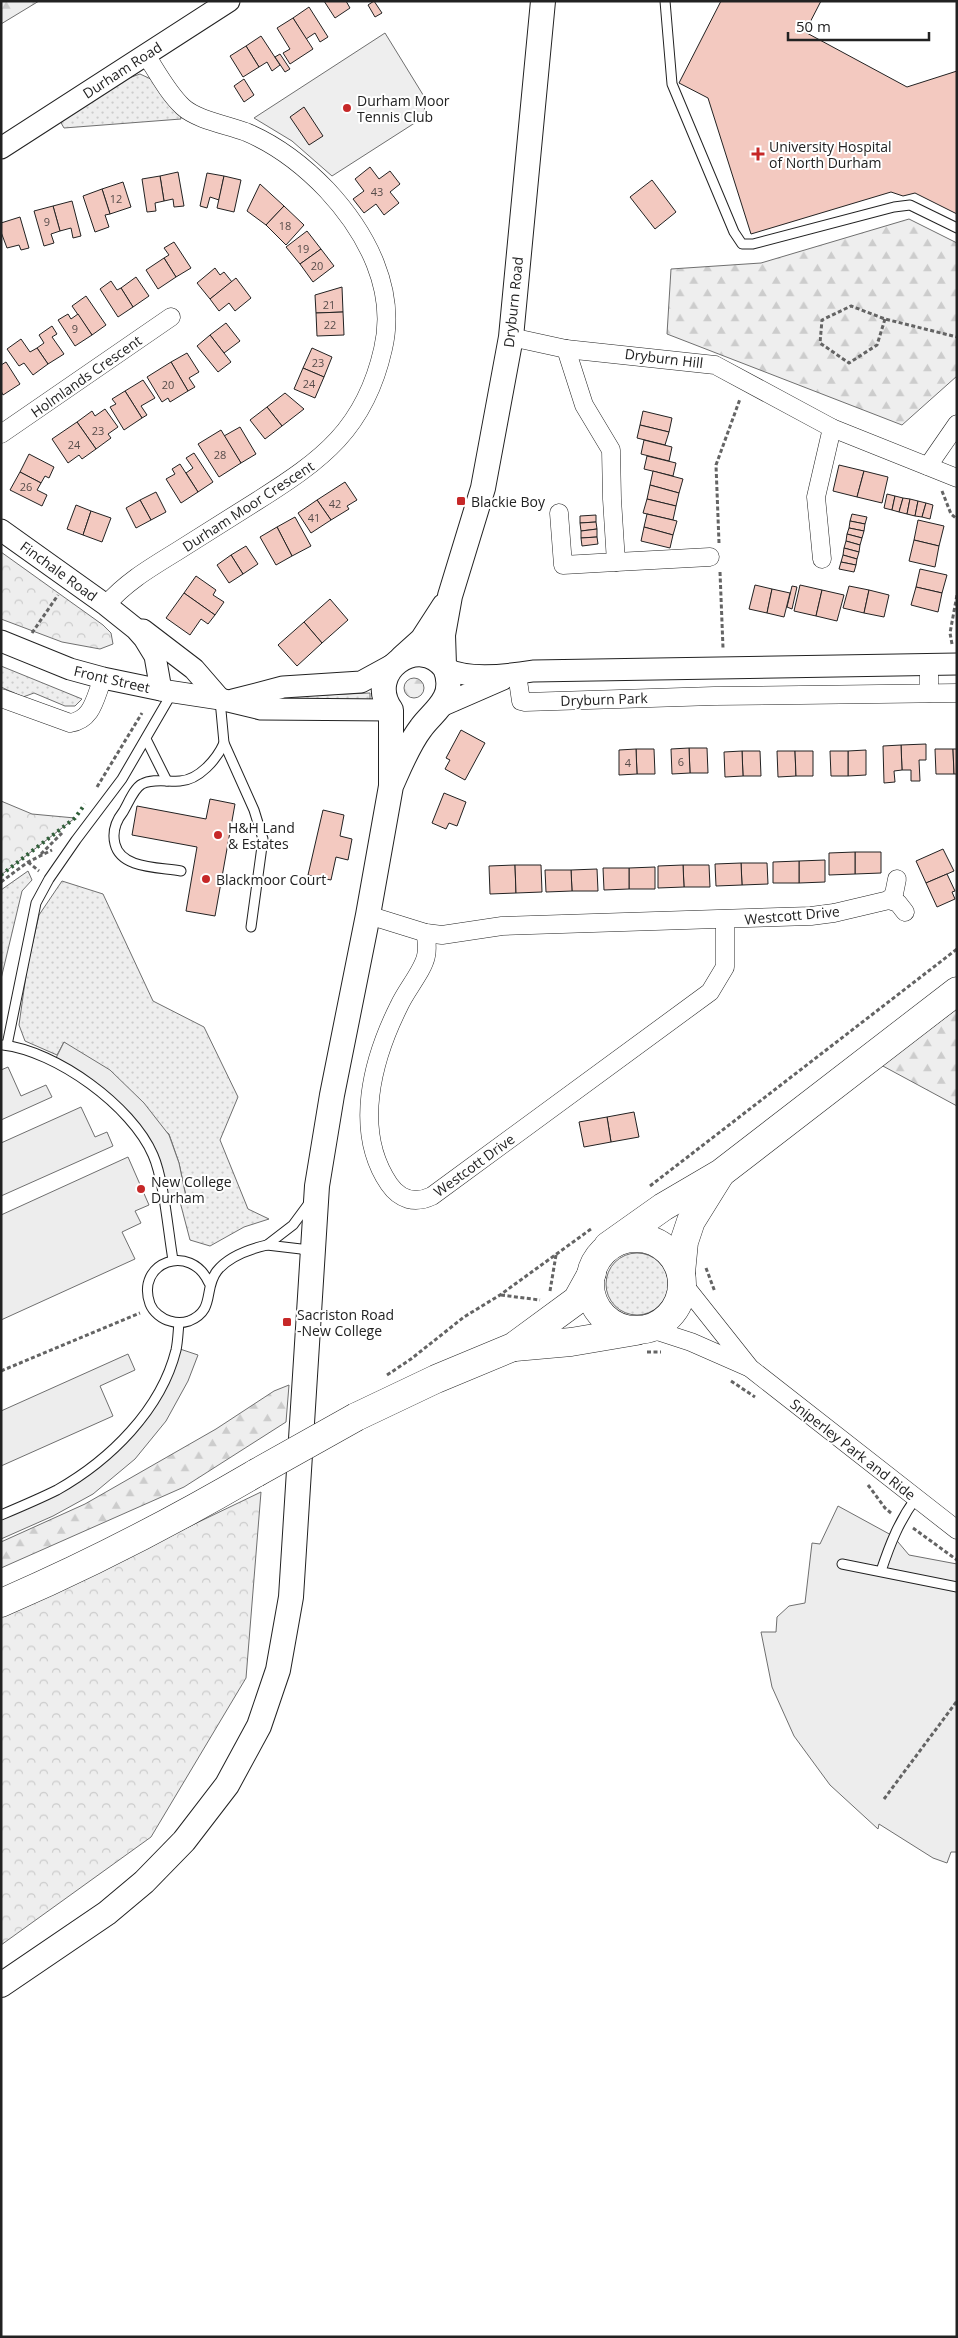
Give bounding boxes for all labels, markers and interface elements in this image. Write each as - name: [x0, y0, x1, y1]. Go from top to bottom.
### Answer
- scale bar: [788, 10, 929, 42]
- text: 50 m: [796, 16, 831, 36]
- street label: Durham Road: [79, 37, 165, 103]
- place label: Durham Moor Tennis Club: [357, 91, 450, 126]
- marker: Durham Moor Tennis Club: [341, 102, 353, 114]
- place label: University Hospital of North Durham: [769, 137, 892, 172]
- marker: University Hospital of North Durham: [751, 147, 765, 161]
- house number: 43: [371, 184, 383, 199]
- house number: 12: [110, 191, 122, 206]
- house number: 9: [44, 214, 50, 229]
- house number: 18: [279, 218, 291, 233]
- house number: 19: [297, 241, 309, 256]
- street label: Dryburn Road: [499, 256, 527, 348]
- house number: 20: [311, 258, 323, 273]
- house number: 21: [323, 297, 335, 312]
- house number: 22: [324, 317, 336, 332]
- house number: 9: [72, 321, 78, 336]
- street label: Holmlands Crescent: [27, 331, 145, 421]
- street label: Dryburn Hill: [624, 344, 704, 372]
- house number: 23: [312, 355, 324, 370]
- house number: 24: [303, 376, 316, 391]
- house number: 20: [162, 377, 174, 392]
- house number: 23: [92, 423, 104, 438]
- house number: 24: [68, 437, 81, 452]
- house number: 28: [214, 447, 226, 462]
- street label: Durham Moor Crescent: [178, 456, 318, 556]
- house number: 26: [20, 479, 32, 494]
- place label: Blackie Boy: [471, 492, 546, 511]
- marker: Blackie Boy: [455, 495, 467, 507]
- house number: 42: [329, 496, 341, 511]
- house number: 41: [308, 510, 320, 525]
- street label: Finchale Road: [17, 537, 101, 605]
- street label: Front Street: [72, 661, 152, 697]
- street label: Dryburn Park: [560, 688, 649, 710]
- house number: 6: [678, 754, 684, 769]
- house number: 4: [625, 755, 632, 770]
- place label: H&H Land & Estates: [228, 818, 295, 853]
- marker: H&H Land & Estates: [212, 829, 224, 841]
- place label: Blackmoor Court: [216, 870, 326, 889]
- marker: Blackmoor Court: [200, 873, 212, 885]
- street label: Westcott Drive: [744, 901, 841, 929]
- street label: Westcott Drive: [430, 1129, 518, 1201]
- place label: New College Durham: [151, 1172, 232, 1207]
- marker: New College Durham: [135, 1183, 147, 1195]
- place label: Sacriston Road -New College: [297, 1305, 394, 1340]
- marker: Sacriston Road -New College: [281, 1316, 293, 1328]
- street label: Sniperley Park and Ride: [786, 1394, 920, 1504]

